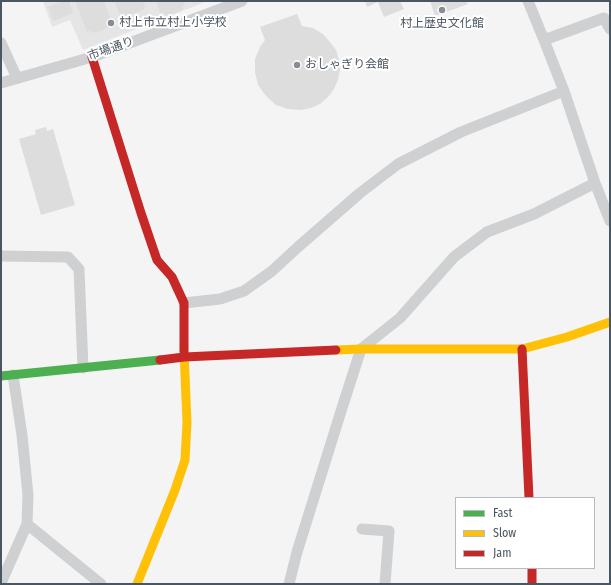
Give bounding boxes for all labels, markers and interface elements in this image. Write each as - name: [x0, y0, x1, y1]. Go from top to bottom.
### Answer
- marker: 村上歴史文化館: [437, 5, 447, 15]
- place label: 村上市立村上小学校: [119, 16, 227, 30]
- place label: 村上歴史文化館: [400, 17, 484, 31]
- marker: 村上市立村上小学校: [106, 18, 116, 28]
- street label: 市場通り: [86, 34, 136, 64]
- place label: おしゃぎり会館: [305, 58, 389, 72]
- marker: おしゃぎり会館: [292, 60, 302, 70]
- legend: [455, 497, 595, 569]
- text: Fast: [493, 506, 512, 520]
- text: Slow: [493, 526, 516, 540]
- text: Jam: [493, 546, 511, 560]

